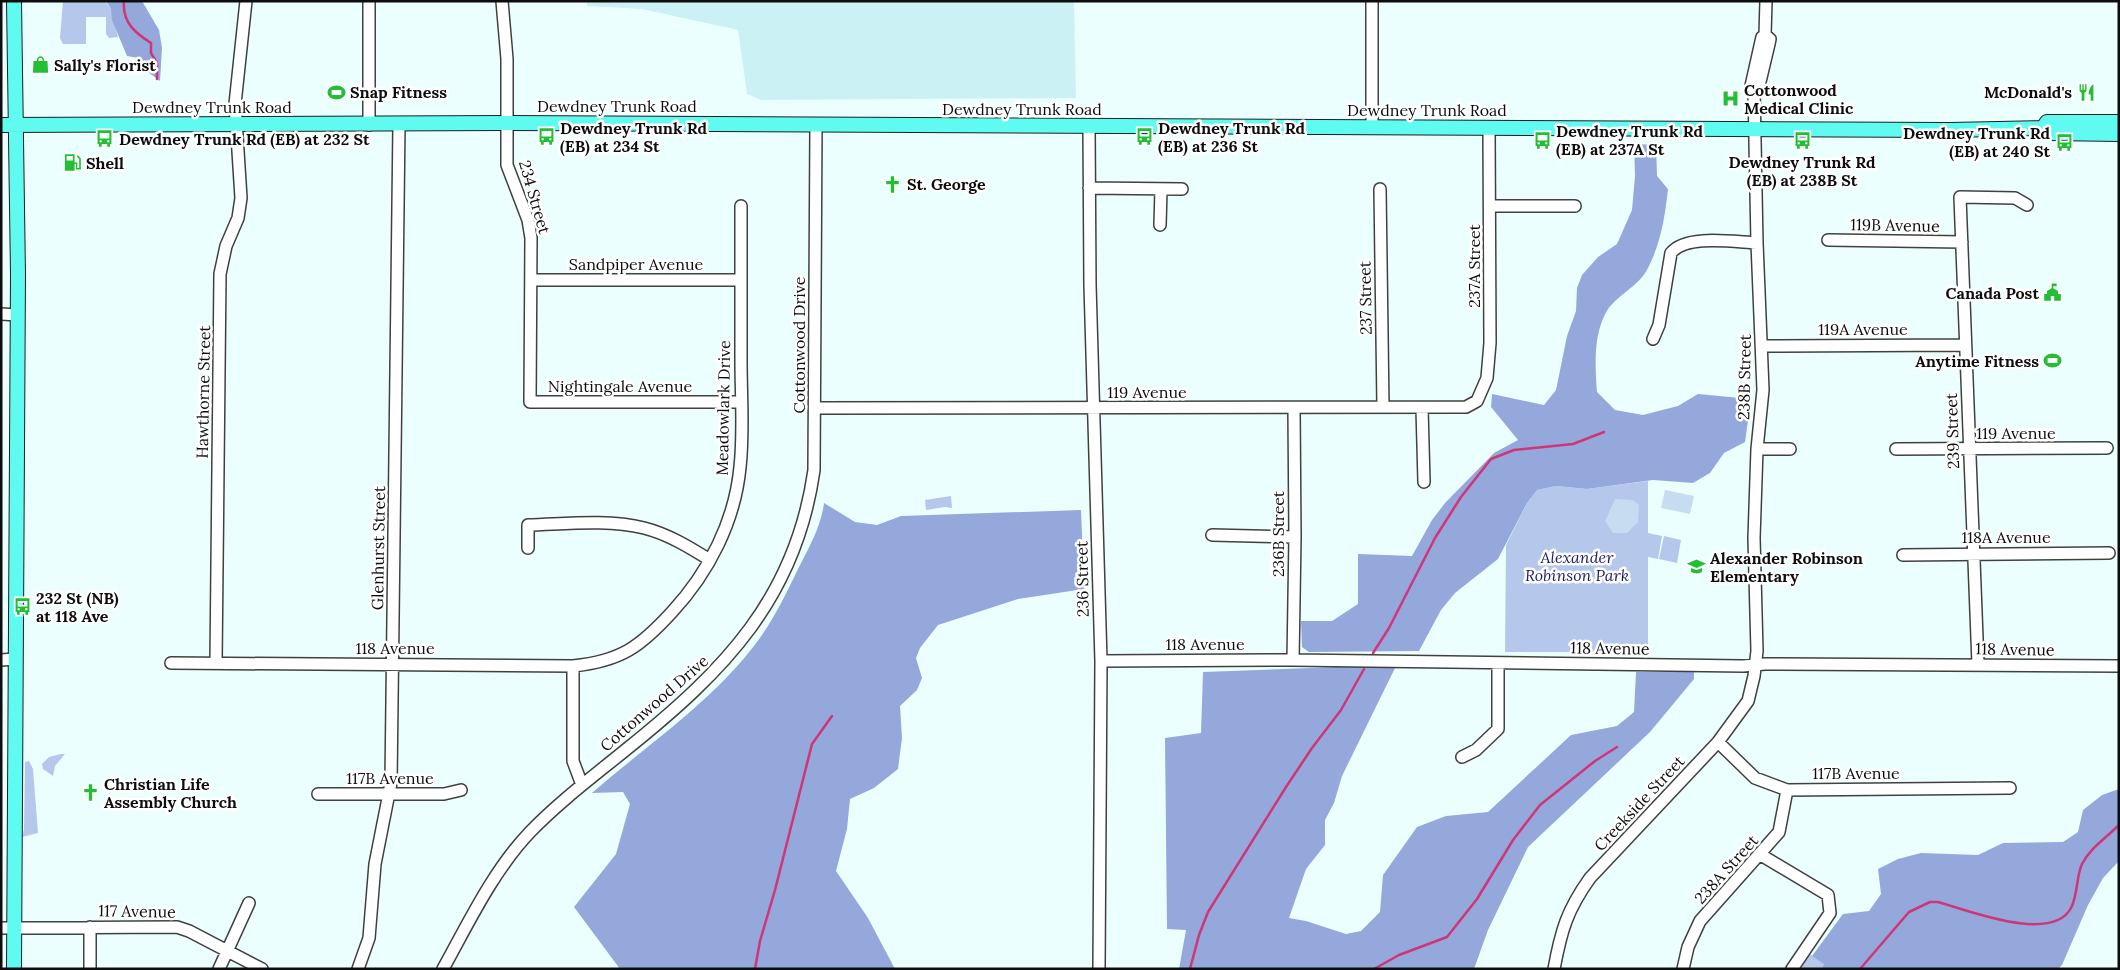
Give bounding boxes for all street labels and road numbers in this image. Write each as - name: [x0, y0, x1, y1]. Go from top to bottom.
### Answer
- street label: Dewdney Trunk Road: [537, 96, 697, 116]
- street label: Dewdney Trunk Road: [132, 97, 292, 117]
- street label: Dewdney Trunk Road: [942, 99, 1102, 119]
- street label: Dewdney Trunk Road: [1347, 100, 1507, 120]
- street label: 234 Street: [515, 158, 555, 237]
- street label: 119B Avenue: [1850, 214, 1940, 236]
- street label: 237A Street: [1464, 223, 1484, 308]
- street label: Sandpiper Avenue: [569, 254, 703, 274]
- street label: 237 Street: [1354, 260, 1376, 335]
- street label: Cottonwood Drive: [789, 276, 809, 414]
- street label: 119A Avenue: [1818, 319, 1908, 339]
- street label: Hawthorne Street: [192, 324, 214, 459]
- street label: 238B Street: [1733, 333, 1755, 420]
- street label: Meadowlark Drive: [712, 340, 734, 476]
- street label: Nightingale Avenue: [548, 376, 693, 396]
- street label: 119 Avenue: [1107, 382, 1187, 402]
- street label: 239 Street: [1941, 392, 1963, 469]
- street label: 119 Avenue: [1976, 423, 2056, 443]
- street label: Glenhurst Street: [367, 485, 389, 610]
- street label: 236B Street: [1268, 490, 1288, 577]
- street label: 118A Avenue: [1961, 527, 2051, 547]
- street label: 236 Street: [1071, 540, 1093, 617]
- street label: 118 Avenue: [1165, 634, 1245, 654]
- street label: 118 Avenue: [1570, 637, 1650, 659]
- street label: 118 Avenue: [355, 638, 435, 658]
- street label: 118 Avenue: [1975, 638, 2055, 660]
- street label: Cottonwood Drive: [596, 650, 713, 755]
- street label: Creekside Street: [1590, 750, 1689, 855]
- street label: 117B Avenue: [1812, 763, 1900, 783]
- street label: 117B Avenue: [346, 768, 434, 788]
- street label: 238A Street: [1690, 830, 1763, 908]
- street label: 117 Avenue: [98, 900, 176, 922]

